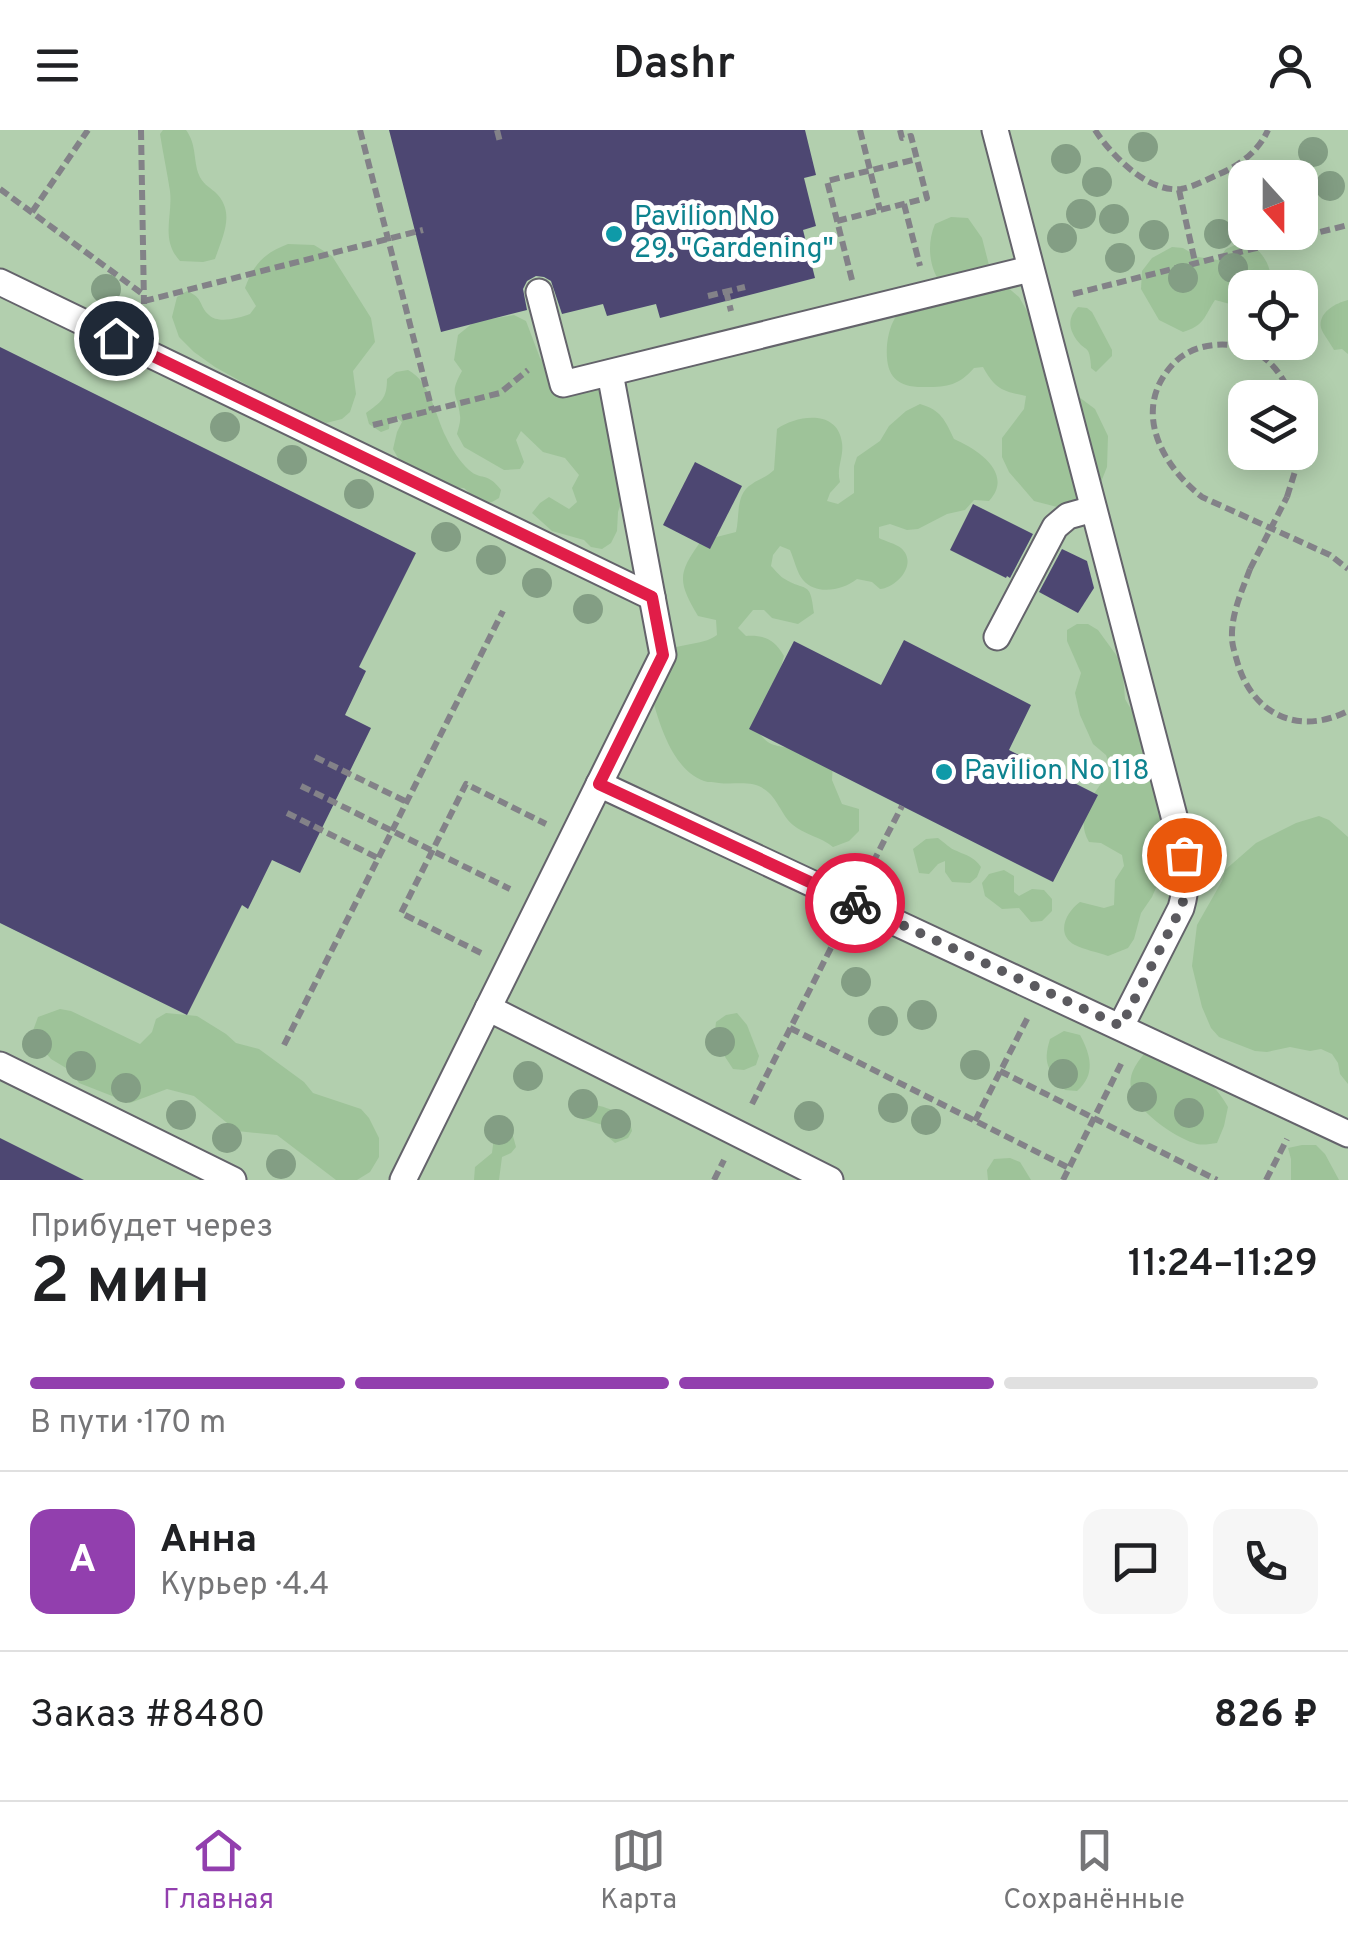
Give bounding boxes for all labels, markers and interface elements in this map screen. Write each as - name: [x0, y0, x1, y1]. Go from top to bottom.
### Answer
- text: Dashr: [613, 37, 735, 94]
- icon: menu: [30, 38, 85, 93]
- icon: person: [1263, 38, 1318, 93]
- north arrow: [1228, 160, 1318, 250]
- map controls: [1228, 160, 1318, 470]
- place label: Pavilion No 29. "Gardening": [634, 200, 834, 268]
- marker: Pavilion No 29. "Gardening": [603, 223, 625, 245]
- button: locate: [1228, 270, 1318, 360]
- pin: [74, 296, 159, 381]
- icon: home: [89, 311, 144, 366]
- button: layers: [1228, 380, 1318, 470]
- place label: Pavilion No 118: [964, 754, 1150, 790]
- marker: Pavilion No 118: [933, 761, 955, 783]
- pin: [1142, 813, 1227, 898]
- icon: bag: [1157, 828, 1212, 883]
- courier: [805, 853, 905, 953]
- icon: bike: [828, 876, 883, 931]
- text: Прибудет через: [30, 1208, 273, 1248]
- text: 11:24–11:29: [1128, 1241, 1318, 1290]
- text: 2 мин: [30, 1244, 211, 1326]
- text: В пути · 170 m: [30, 1404, 226, 1444]
- button: chat: [1083, 1509, 1188, 1614]
- button: phone: [1213, 1509, 1318, 1614]
- text: Анна: [160, 1517, 257, 1566]
- text: А: [69, 1537, 96, 1586]
- text: Курьер · 4.4: [160, 1566, 329, 1606]
- text: Заказ #8480: [30, 1692, 265, 1741]
- text: 826 ₽: [1214, 1692, 1318, 1741]
- tab: Главная: [163, 1823, 274, 1919]
- tab: Карта: [600, 1823, 677, 1919]
- tab: Сохранённые: [1003, 1823, 1185, 1919]

